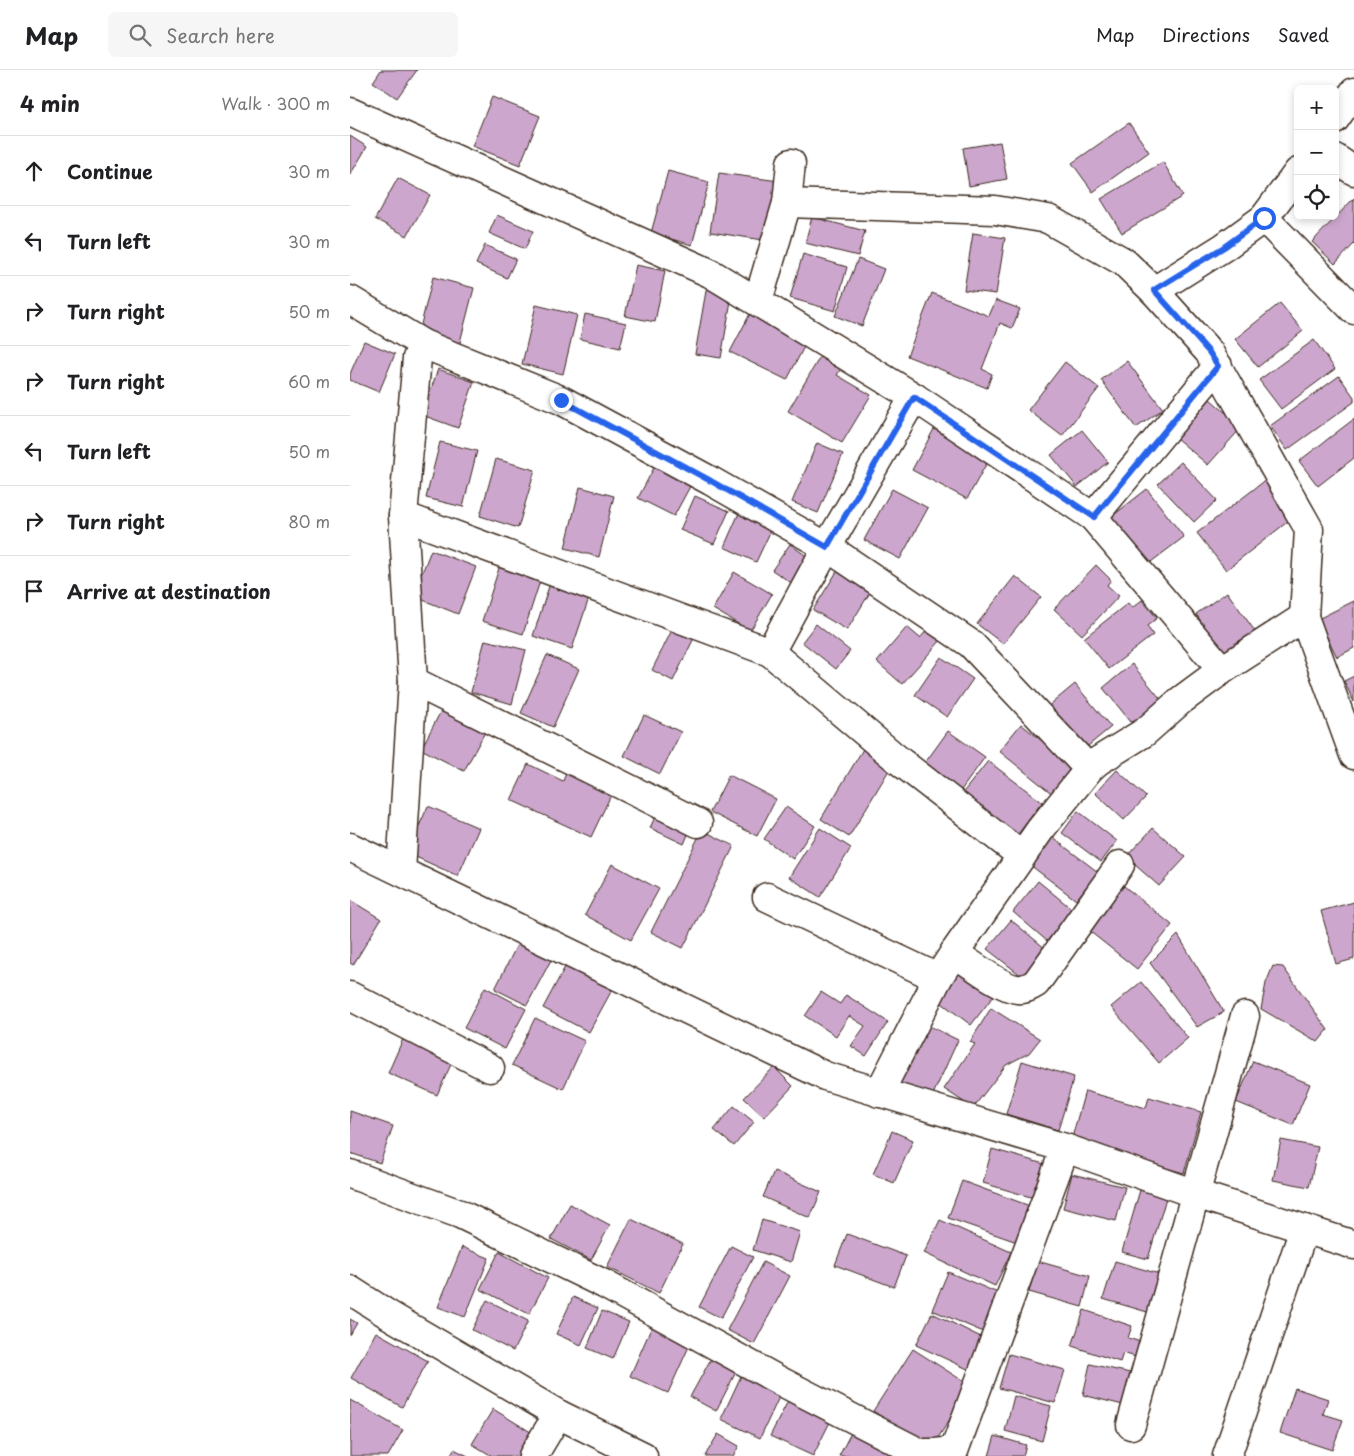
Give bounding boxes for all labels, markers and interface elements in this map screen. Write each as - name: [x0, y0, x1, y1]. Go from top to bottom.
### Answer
- search box: [108, 12, 458, 57]
- text: Map: [25, 17, 78, 53]
- icon: search: [126, 21, 154, 49]
- text: Search here: [166, 21, 275, 49]
- text: Map: [1096, 21, 1134, 48]
- text: Directions: [1162, 21, 1250, 48]
- text: Saved: [1278, 21, 1329, 48]
- map controls: [1294, 85, 1339, 220]
- button: +: [1294, 85, 1339, 130]
- text: 4 min: [20, 87, 80, 119]
- text: Walk · 300 m: [221, 91, 330, 115]
- button: −: [1294, 130, 1339, 175]
- icon: ahead: [20, 157, 48, 185]
- text: Continue: [67, 157, 153, 185]
- text: 30 m: [288, 159, 330, 183]
- button: locate: [1294, 175, 1339, 220]
- route start: [1253, 207, 1276, 230]
- icon: left: [20, 227, 48, 255]
- text: Turn left: [67, 227, 151, 255]
- text: 30 m: [288, 229, 330, 253]
- icon: right: [20, 297, 48, 325]
- text: Turn right: [67, 297, 165, 325]
- text: 50 m: [289, 299, 330, 323]
- icon: right: [20, 367, 48, 395]
- text: Turn right: [67, 367, 165, 395]
- text: 60 m: [288, 369, 330, 393]
- route end: [550, 389, 573, 412]
- icon: left: [20, 437, 48, 465]
- text: Turn left: [67, 437, 151, 465]
- text: 50 m: [289, 439, 330, 463]
- icon: right: [20, 507, 48, 535]
- text: Turn right: [67, 507, 165, 535]
- text: 80 m: [288, 509, 330, 533]
- icon: arrive: [20, 577, 48, 605]
- text: Arrive at destination: [67, 577, 271, 605]

